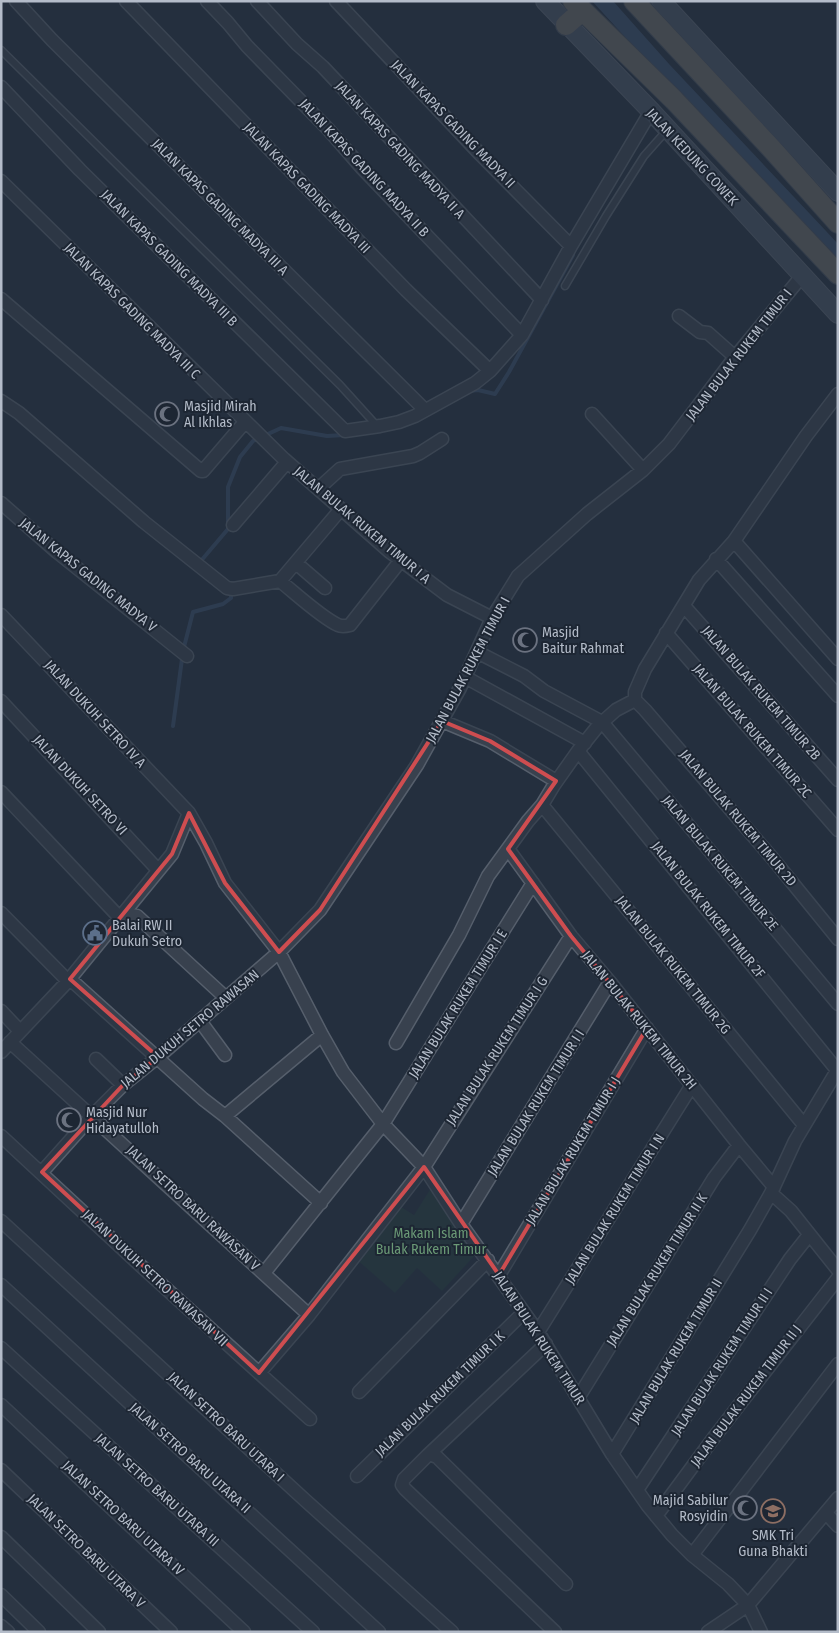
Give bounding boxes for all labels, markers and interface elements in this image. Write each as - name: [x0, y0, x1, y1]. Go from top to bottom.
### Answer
- street label: JALAN KAPAS GADING MADYA II: [387, 56, 519, 192]
- street label: JALAN KAPAS GADING MADYA II A: [332, 78, 469, 223]
- street label: JALAN KAPAS GADING MADYA II B: [296, 95, 433, 241]
- street label: JALAN KEDUNG COWEK: [643, 105, 742, 210]
- street label: JALAN KAPAS GADING MADYA III: [240, 119, 374, 257]
- street label: JALAN KAPAS GADING MADYA III A: [148, 135, 292, 279]
- street label: JALAN KAPAS GADING MADYA III B: [97, 186, 241, 330]
- street label: JALAN KAPAS GADING MADYA III C: [60, 239, 204, 383]
- street label: JALAN BULAK RUKEM TIMUR I: [682, 286, 796, 424]
- place label: Masjid Mirah Al Ikhlas: [184, 398, 257, 431]
- mosque icon: Masjid Mirah Al Ikhlas: [154, 401, 180, 427]
- street label: JALAN BULAK RUKEM TIMUR I A: [290, 463, 434, 588]
- street label: JALAN KAPAS GADING MADYA V: [16, 514, 161, 636]
- street label: JALAN BULAK RUKEM TIMUR I: [422, 594, 514, 746]
- street label: JALAN BULAK RUKEM TIMUR 2B: [698, 622, 824, 764]
- place label: Masjid Baitur Rahmat: [542, 624, 624, 657]
- mosque icon: Masjid Baitur Rahmat: [512, 627, 538, 653]
- street label: JALAN DUKUH SETRO IV A: [41, 657, 150, 772]
- street label: JALAN BULAK RUKEM TIMUR 2C: [689, 660, 815, 802]
- street label: JALAN DUKUH SETRO VI: [29, 731, 131, 839]
- street label: JALAN BULAK RUKEM TIMUR 2D: [676, 746, 800, 890]
- street label: JALAN BULAK RUKEM TIMUR 2E: [658, 792, 782, 935]
- street label: JALAN BULAK RUKEM TIMUR 2F: [648, 838, 768, 982]
- street label: JALAN BULAK RUKEM TIMUR 2G: [612, 892, 734, 1038]
- place label: Balai RW II Dukuh Setro: [112, 917, 182, 950]
- public building icon: Balai RW II Dukuh Setro: [82, 920, 108, 946]
- street label: JALAN BULAK RUKEM TIMUR I E: [405, 926, 511, 1082]
- street label: JALAN BULAK RUKEM TIMUR 2H: [578, 947, 700, 1093]
- street label: JALAN DUKUH SETRO RAWASAN: [117, 966, 263, 1092]
- street label: JALAN BULAK RUKEM TIMUR I G: [443, 973, 551, 1129]
- street label: JALAN BULAK RUKEM TIMUR I I: [484, 1027, 588, 1179]
- street label: JALAN BULAK RUKEM TIMUR I J: [522, 1074, 624, 1228]
- place label: Masjid Nur Hidayatulloh: [86, 1104, 159, 1137]
- mosque icon: Masjid Nur Hidayatulloh: [56, 1107, 82, 1133]
- street label: JALAN BULAK RUKEM TIMUR I N: [562, 1131, 668, 1287]
- street label: JALAN SETRO BARU RAWASAN V: [123, 1142, 264, 1275]
- street label: JALAN BULAK RUKEM TIMUR II K: [603, 1190, 711, 1350]
- street label: JALAN DUKUH SETRO RAWASAN VII: [79, 1206, 231, 1350]
- park label: Makam Islam Bulak Rukem Timur: [376, 1225, 486, 1258]
- street label: JALAN BULAK RUKEM TIMUR: [489, 1268, 589, 1408]
- street label: JALAN BULAK RUKEM TIMUR II: [626, 1275, 726, 1427]
- street label: JALAN BULAK RUKEM TIMUR II I: [668, 1285, 776, 1439]
- street label: JALAN BULAK RUKEM TIMUR II J: [687, 1322, 805, 1470]
- street label: JALAN BULAK RUKEM TIMUR I K: [372, 1327, 509, 1460]
- street label: JALAN SETRO BARU UTARA I: [164, 1368, 288, 1486]
- street label: JALAN SETRO BARU UTARA II: [126, 1399, 254, 1517]
- street label: JALAN SETRO BARU UTARA III: [92, 1430, 222, 1550]
- street label: JALAN SETRO BARU UTARA IV: [58, 1457, 188, 1580]
- street label: JALAN SETRO BARU UTARA V: [24, 1490, 149, 1612]
- place label: Majid Sabilur Rosyidin: [653, 1492, 728, 1525]
- mosque icon: Majid Sabilur Rosyidin: [732, 1495, 758, 1521]
- school or university icon: SMK Tri Guna Bhakti: [760, 1498, 786, 1524]
- place label: SMK Tri Guna Bhakti: [738, 1527, 808, 1560]

